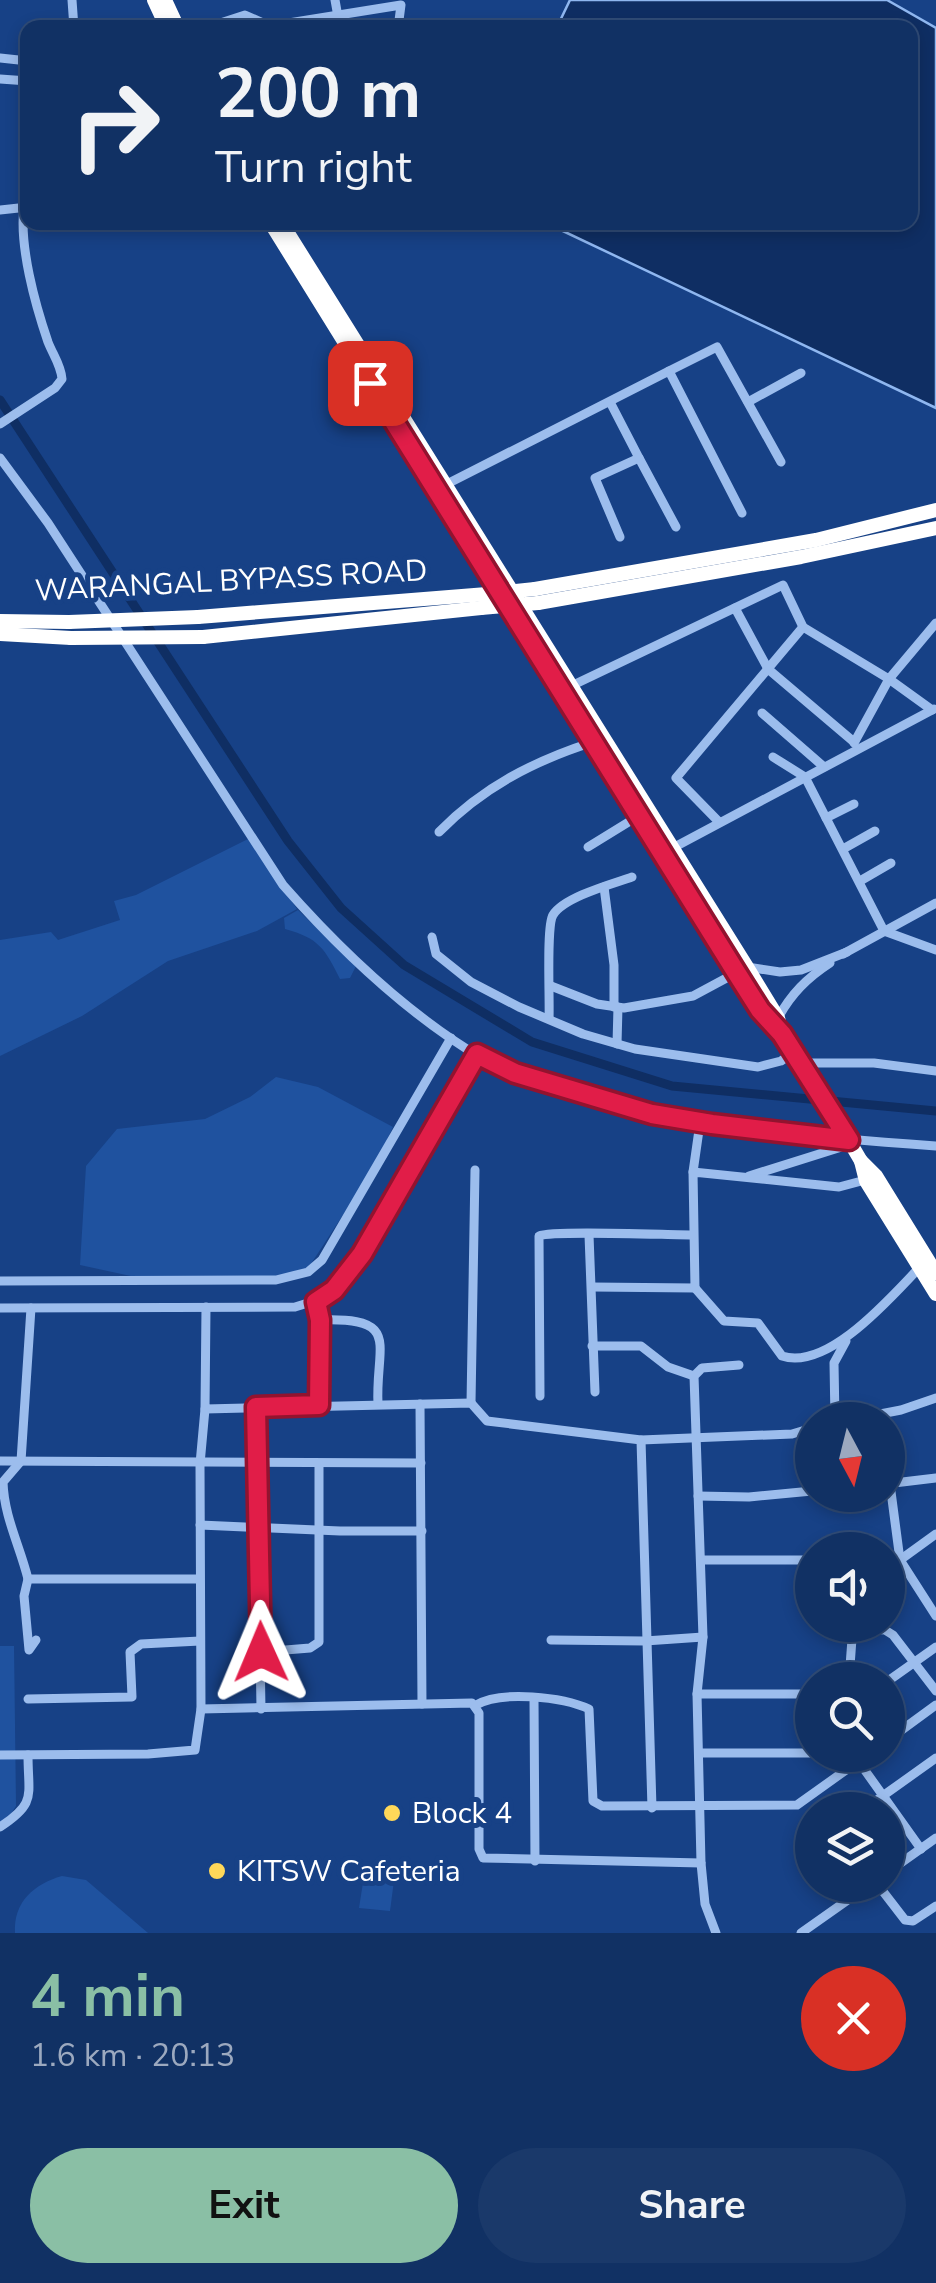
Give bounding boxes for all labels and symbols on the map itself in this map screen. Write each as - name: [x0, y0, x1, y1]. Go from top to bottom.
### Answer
- pin: [328, 341, 413, 426]
- street label: WARANGAL BYPASS ROAD: [34, 550, 428, 612]
- north arrow: [795, 1402, 905, 1512]
- position arrow: [209, 1600, 313, 1704]
- place label: Block 4: [412, 1793, 512, 1834]
- marker: Block 4: [381, 1802, 403, 1824]
- place label: KITSW Cafeteria: [237, 1851, 461, 1892]
- marker: KITSW Cafeteria: [206, 1860, 228, 1882]

